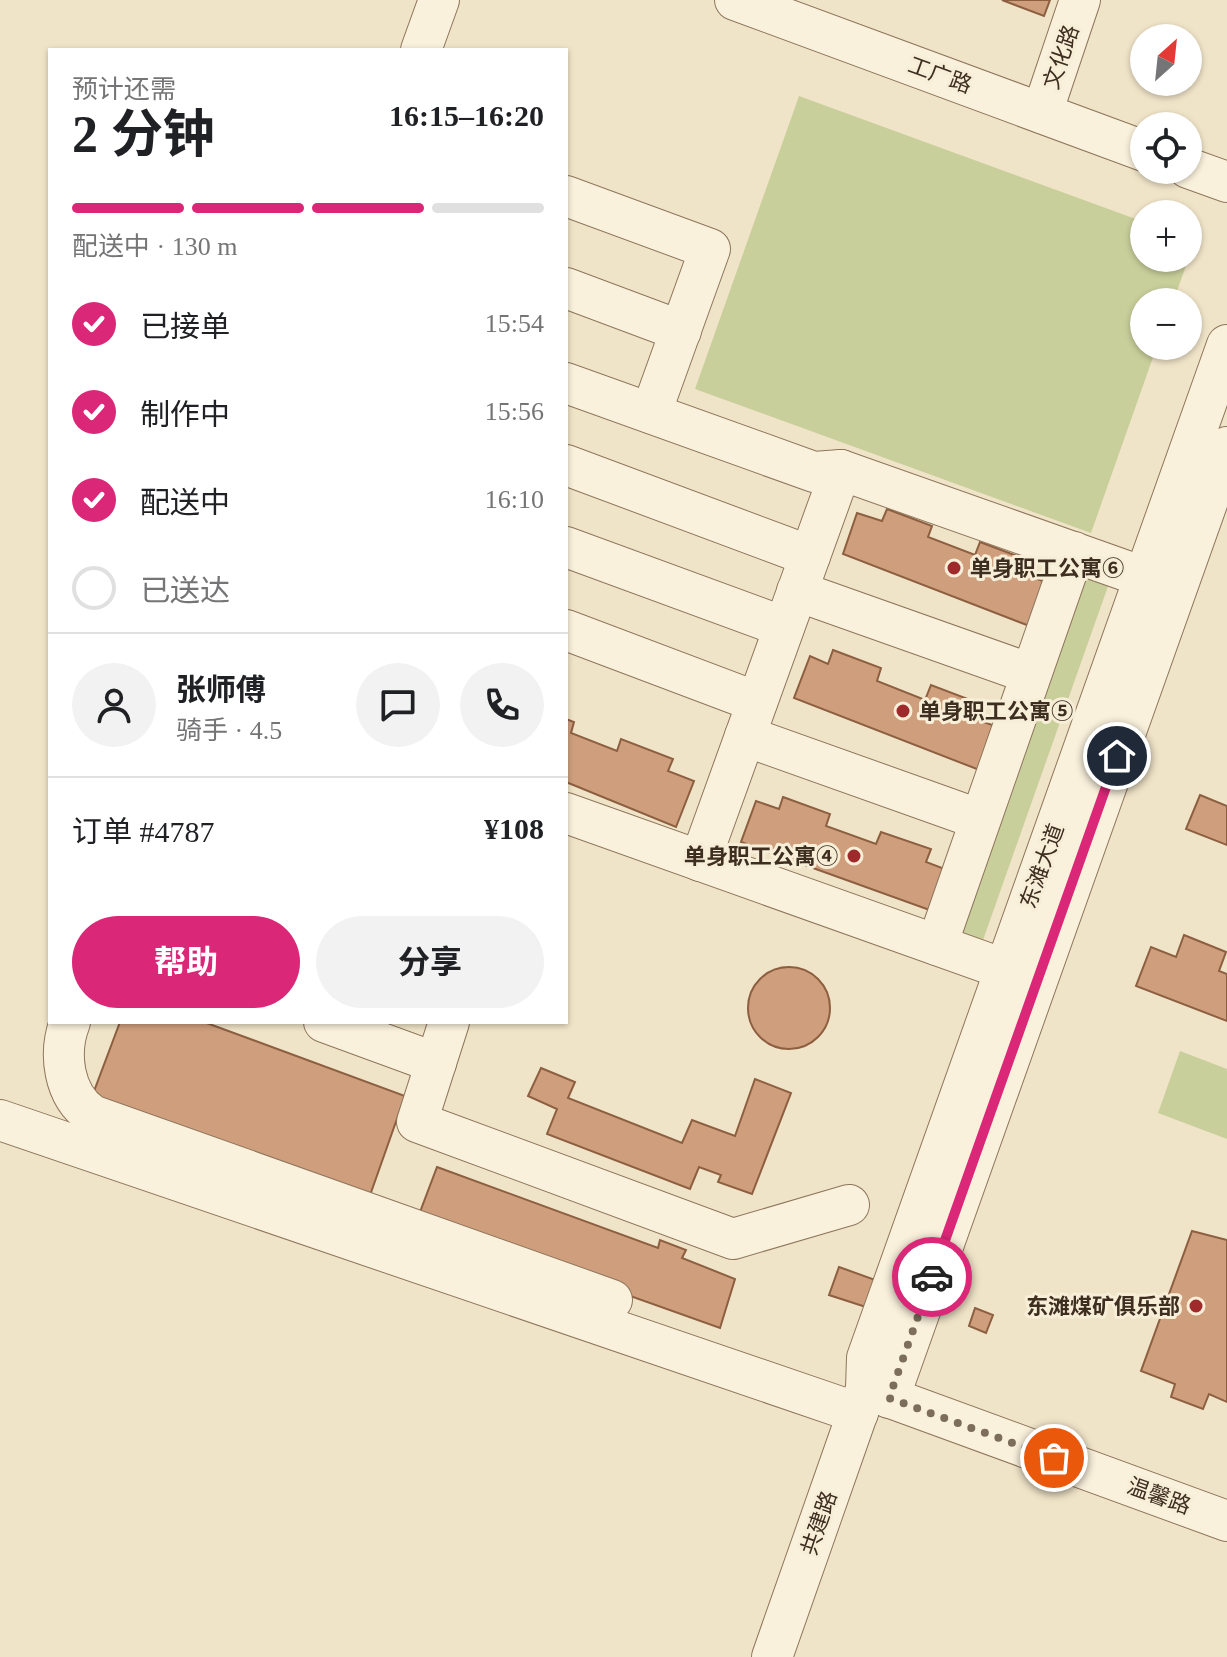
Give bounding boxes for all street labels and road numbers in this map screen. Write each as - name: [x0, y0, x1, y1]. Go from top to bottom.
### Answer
- street label: 文化路: [1038, 22, 1084, 92]
- street label: 工广路: [905, 52, 975, 98]
- street label: 东滩大道: [1015, 820, 1069, 912]
- street label: 温馨路: [1124, 1473, 1194, 1519]
- street label: 共建路: [796, 1488, 842, 1558]

